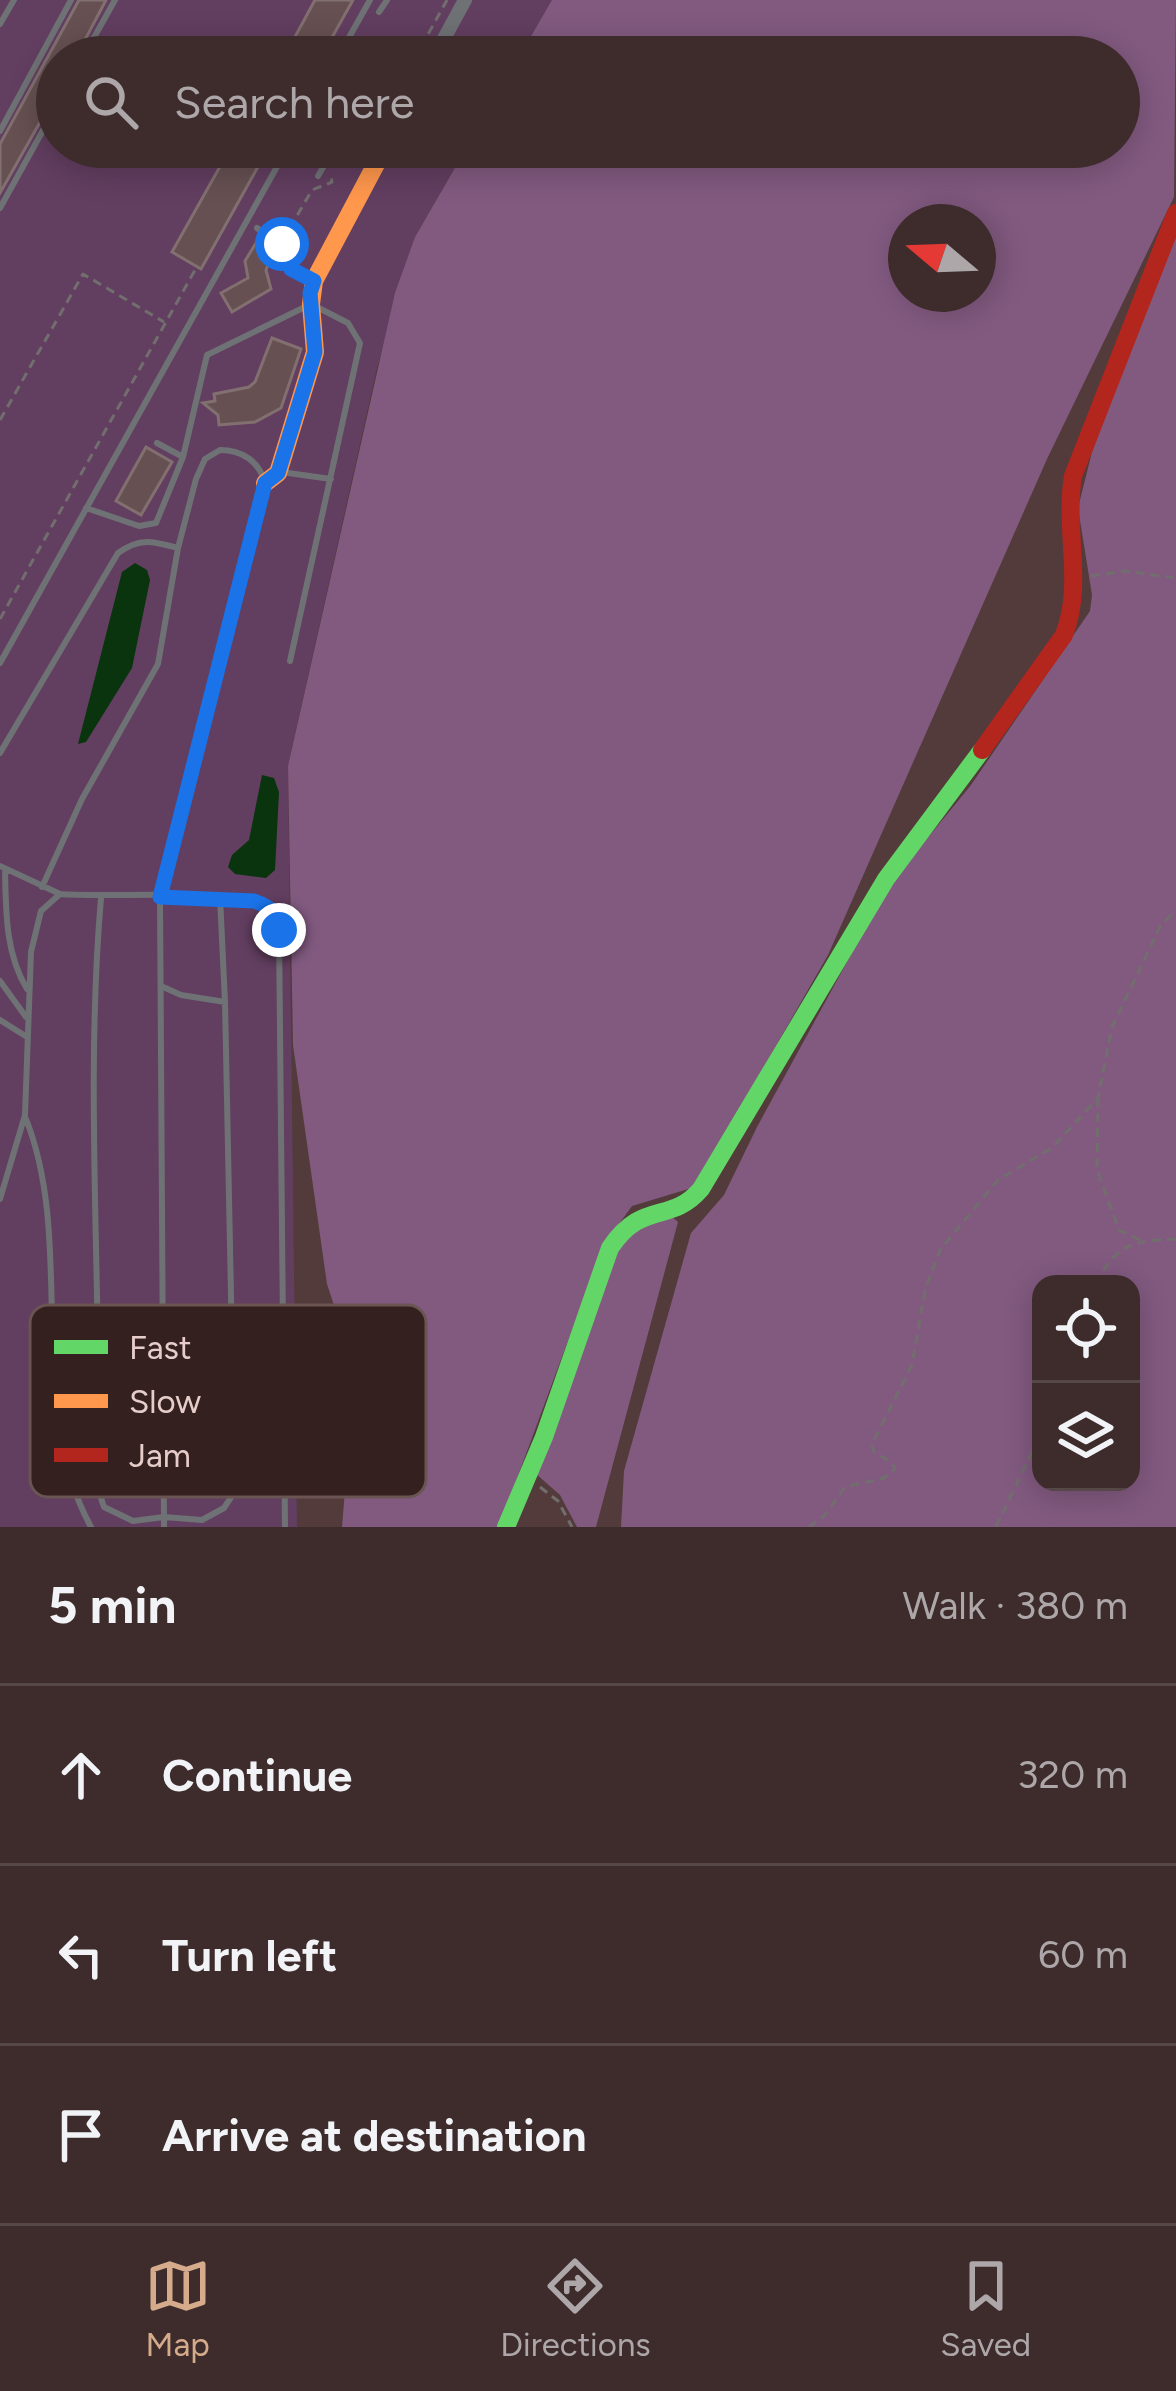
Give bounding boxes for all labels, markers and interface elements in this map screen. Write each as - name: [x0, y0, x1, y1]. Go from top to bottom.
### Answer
- search box: [36, 36, 1140, 168]
- icon: search: [78, 69, 144, 135]
- text: Search here: [174, 75, 414, 129]
- north arrow: [888, 204, 996, 312]
- route start: [255, 217, 309, 271]
- route end: [252, 903, 306, 957]
- map controls: [1032, 1275, 1140, 1491]
- button: locate: [1032, 1275, 1140, 1383]
- legend: [30, 1305, 426, 1497]
- text: Fast: [129, 1328, 191, 1367]
- text: Slow: [129, 1382, 201, 1421]
- button: layers: [1032, 1383, 1140, 1491]
- text: Jam: [129, 1436, 191, 1475]
- text: 5 min: [48, 1575, 177, 1636]
- text: Walk · 380 m: [903, 1582, 1128, 1629]
- icon: ahead: [48, 1742, 114, 1808]
- text: Continue: [162, 1748, 352, 1802]
- text: 320 m: [1017, 1751, 1128, 1798]
- icon: left: [48, 1922, 114, 1988]
- text: Turn left: [162, 1928, 337, 1982]
- text: 60 m: [1038, 1931, 1128, 1978]
- icon: arrive: [48, 2102, 114, 2168]
- text: Arrive at destination: [162, 2108, 586, 2162]
- tab: Map: [145, 2253, 211, 2364]
- tab: Directions: [500, 2253, 651, 2364]
- tab: Saved: [940, 2253, 1031, 2364]

